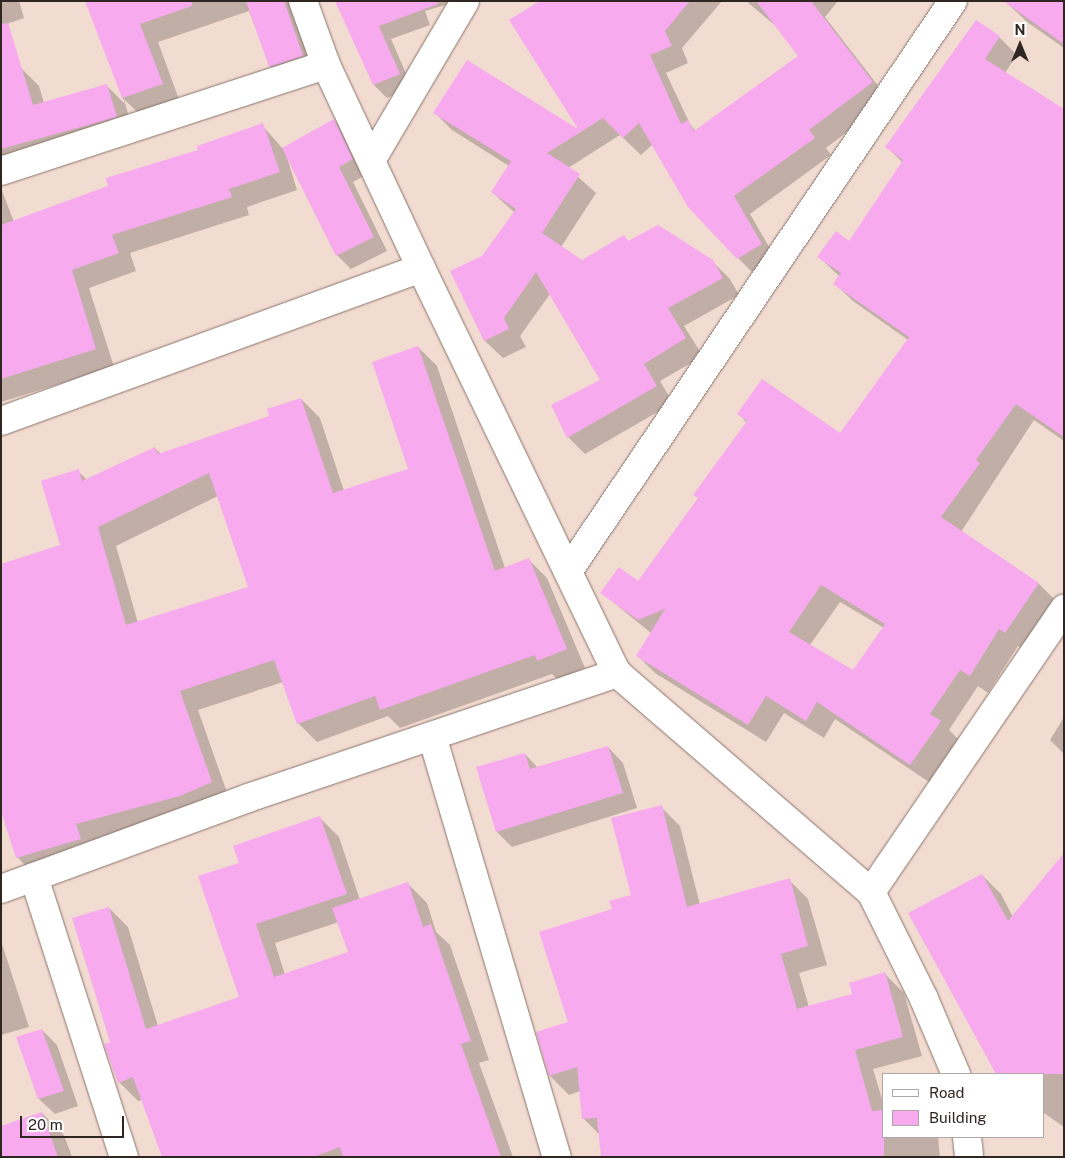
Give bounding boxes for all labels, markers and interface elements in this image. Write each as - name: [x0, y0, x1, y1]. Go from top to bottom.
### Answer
- north arrow: [995, 20, 1045, 70]
- text: N: [1015, 22, 1025, 38]
- legend: [882, 1073, 1045, 1138]
- text: Road: [929, 1084, 965, 1101]
- scale bar: [22, 1106, 126, 1138]
- text: Building: [929, 1109, 987, 1126]
- text: 20 m: [28, 1116, 63, 1133]

